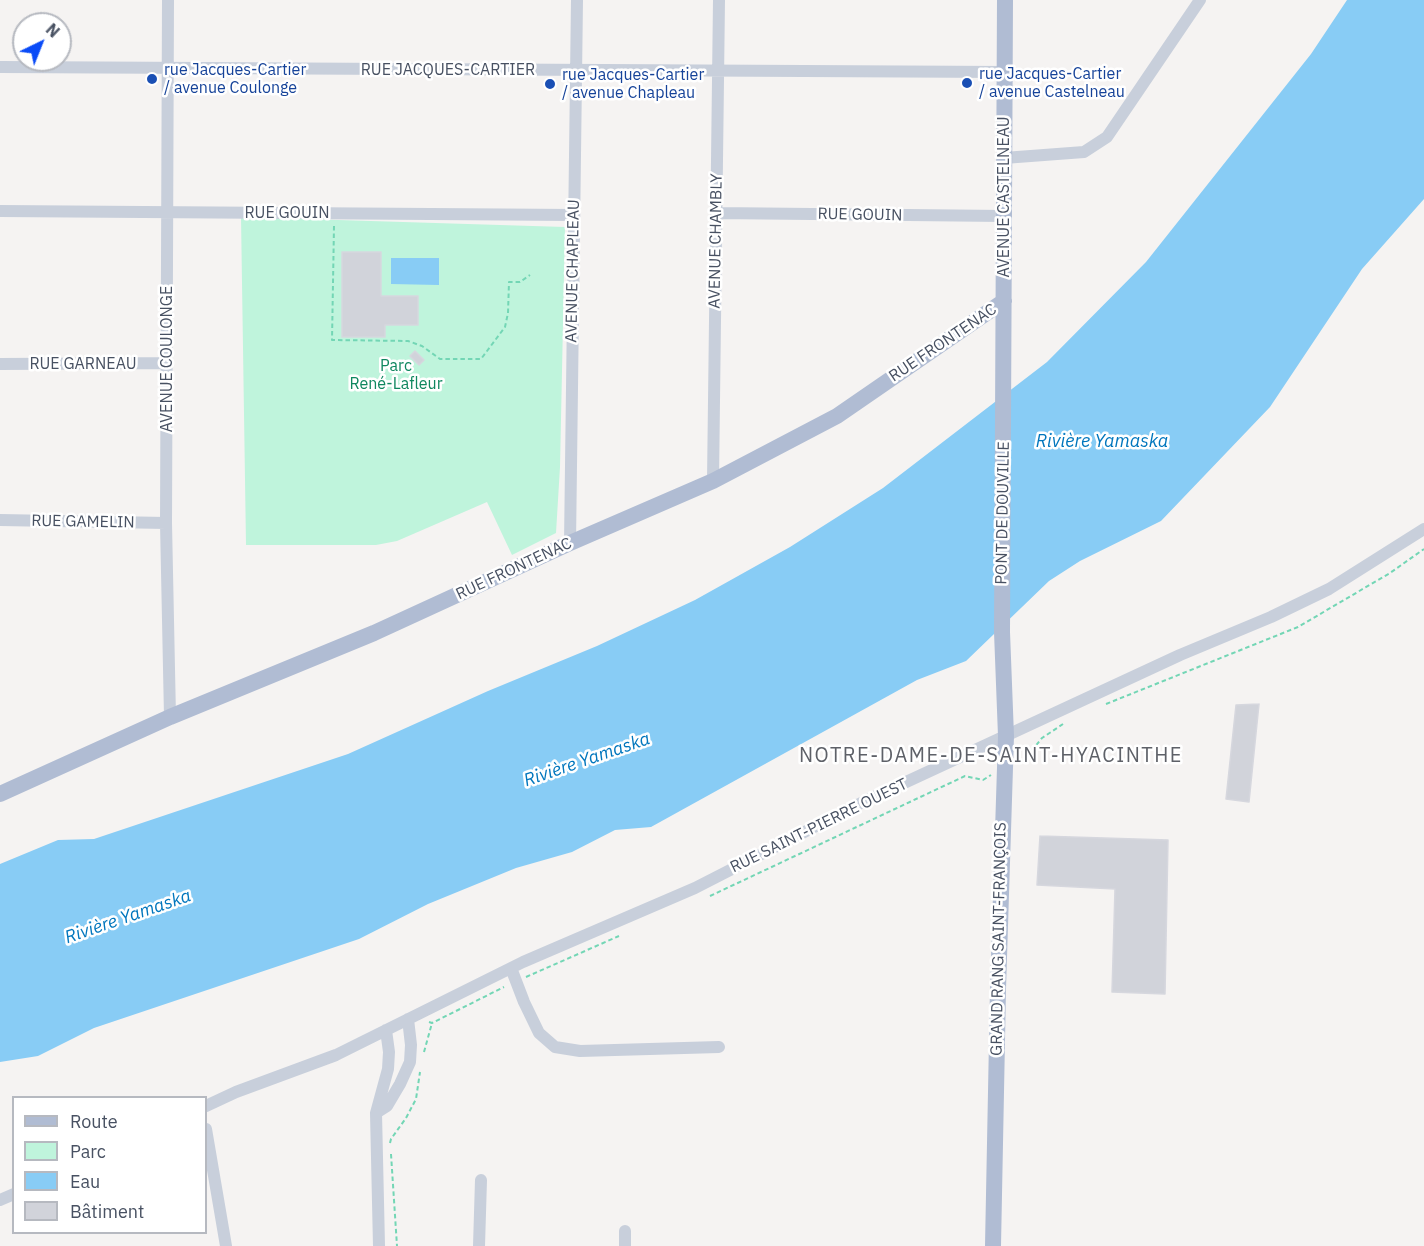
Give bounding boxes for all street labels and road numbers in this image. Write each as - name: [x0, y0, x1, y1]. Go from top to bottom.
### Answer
- street label: RUE JACQUES-CARTIER: [361, 60, 535, 80]
- street label: AVENUE CASTELNEAU: [994, 116, 1014, 278]
- street label: AVENUE CHAMBLY: [705, 173, 727, 309]
- street label: AVENUE CHAPLEAU: [562, 199, 584, 343]
- street label: RUE GOUIN: [244, 203, 330, 223]
- street label: RUE GOUIN: [817, 205, 903, 225]
- street label: AVENUE COULONGE: [157, 286, 177, 432]
- street label: RUE FRONTENAC: [886, 300, 1000, 386]
- street label: RUE GARNEAU: [29, 354, 137, 374]
- street label: PONT DE DOUVILLE: [992, 441, 1014, 585]
- street label: RUE GAMELIN: [31, 511, 135, 533]
- street label: RUE FRONTENAC: [453, 534, 575, 604]
- street label: RUE SAINT-PIERRE OUEST: [727, 775, 911, 877]
- street label: GRAND RANG SAINT-FRANÇOIS: [987, 822, 1011, 1056]

